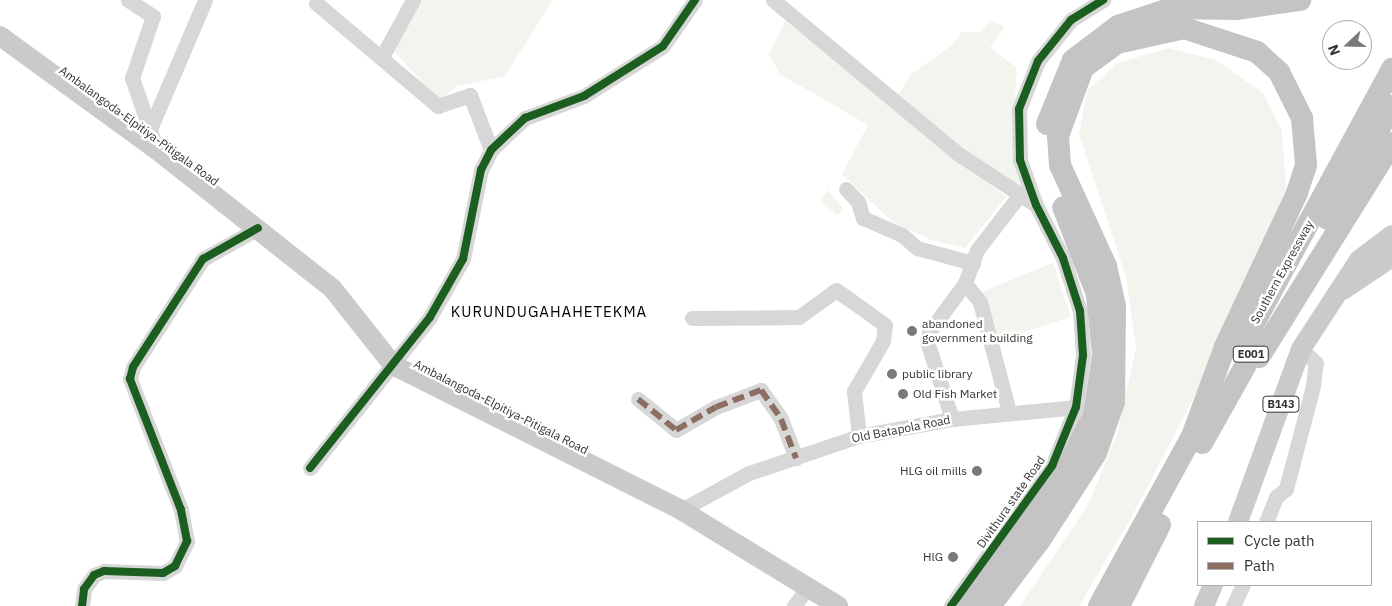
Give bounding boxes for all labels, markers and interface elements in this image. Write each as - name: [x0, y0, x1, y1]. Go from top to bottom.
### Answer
- north arrow: [1322, 20, 1372, 70]
- text: N: [1324, 42, 1344, 58]
- street label: Ambalangoda-Elpitiya-Pitigala Road: [56, 63, 222, 189]
- street label: Southern Expressway: [1248, 218, 1316, 326]
- district label: KURUNDUGAHAHETEKMA: [449, 303, 649, 321]
- place label: abandoned government building: [922, 317, 1033, 345]
- marker: abandoned government building: [906, 325, 918, 337]
- road number: E001: [1232, 346, 1270, 362]
- street label: Ambalangoda-Elpitiya-Pitigala Road: [411, 357, 591, 457]
- place label: public library: [902, 367, 972, 381]
- marker: public library: [886, 368, 898, 380]
- place label: Old Fish Market: [913, 387, 997, 401]
- marker: Old Fish Market: [897, 388, 909, 400]
- road number: B143: [1262, 396, 1300, 412]
- street label: Old Batapola Road: [850, 412, 952, 446]
- street label: Divithura state Road: [974, 453, 1048, 551]
- place label: HLG oil mills: [900, 464, 967, 478]
- marker: HLG oil mills: [971, 465, 983, 477]
- legend: [1197, 521, 1372, 586]
- text: Cycle path: [1244, 531, 1315, 550]
- place label: HlG: [923, 550, 943, 564]
- marker: HlG: [947, 551, 959, 563]
- text: Path: [1244, 556, 1275, 575]

